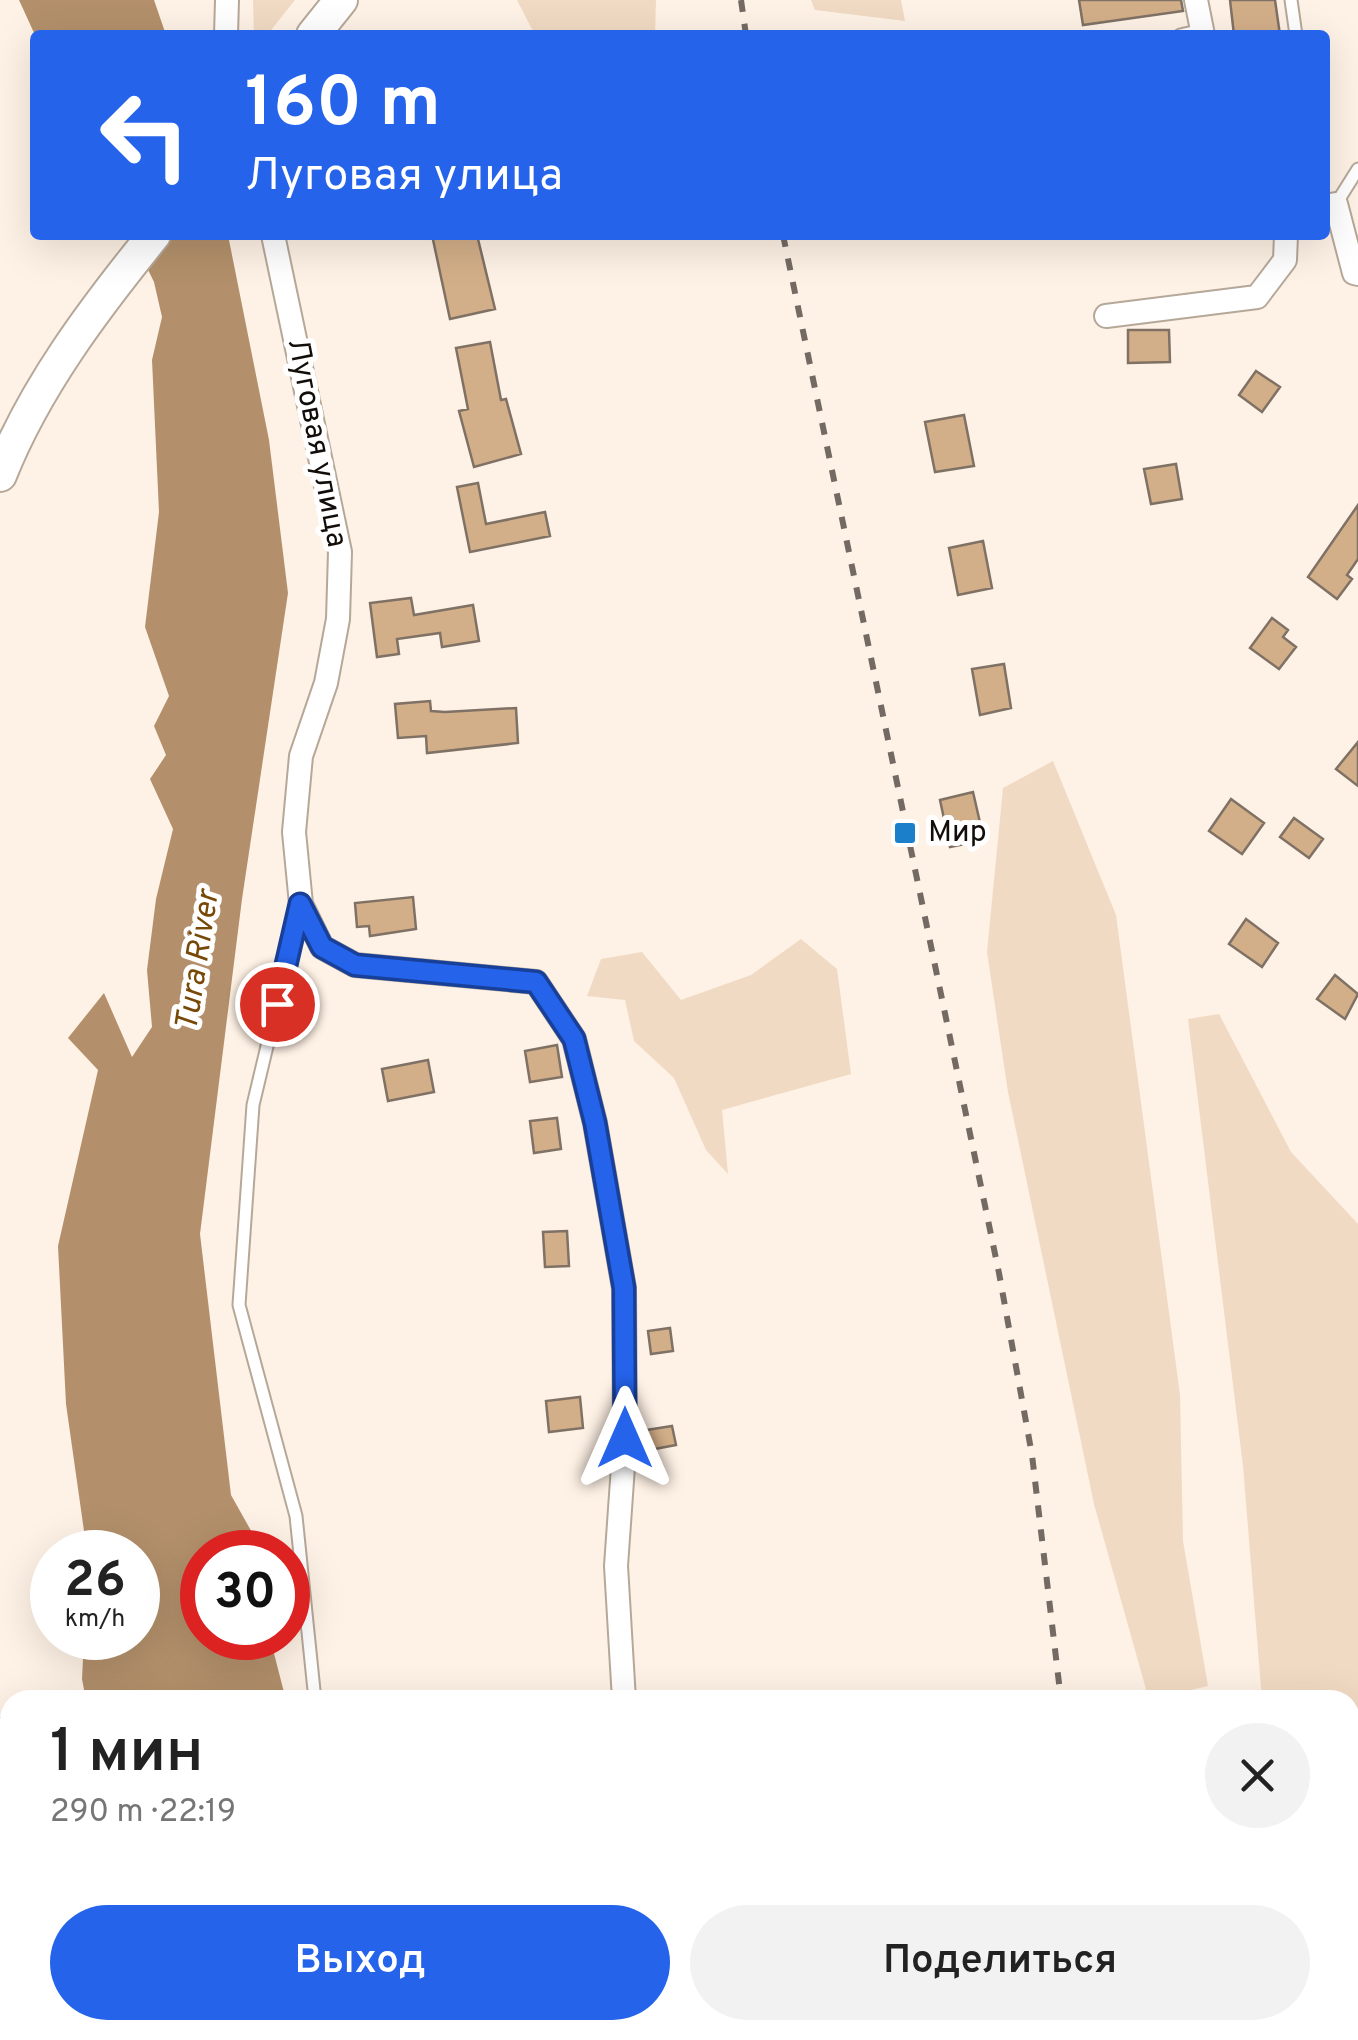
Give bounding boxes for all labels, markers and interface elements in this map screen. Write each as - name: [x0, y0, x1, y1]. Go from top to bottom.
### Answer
- text: 160 m: [245, 62, 441, 151]
- icon: left: [80, 70, 210, 200]
- text: Луговая улица: [245, 149, 563, 206]
- street label: Луговая улица: [278, 335, 354, 551]
- place label: Мир: [928, 815, 987, 852]
- marker: Мир: [892, 820, 918, 846]
- water label: Tura River: [168, 885, 230, 1034]
- pin: [235, 962, 320, 1047]
- icon: arrive: [250, 977, 305, 1032]
- position arrow: [573, 1386, 677, 1490]
- speed limit sign: 30: [180, 1530, 310, 1660]
- text: 26: [64, 1551, 126, 1614]
- text: km/h: [65, 1604, 125, 1636]
- text: 1 мин: [50, 1717, 203, 1793]
- button: close: [1205, 1723, 1310, 1828]
- text: 290 m · 22:19: [50, 1793, 236, 1833]
- button: Выход: [50, 1905, 670, 2020]
- button: Поделиться: [690, 1905, 1310, 2020]

